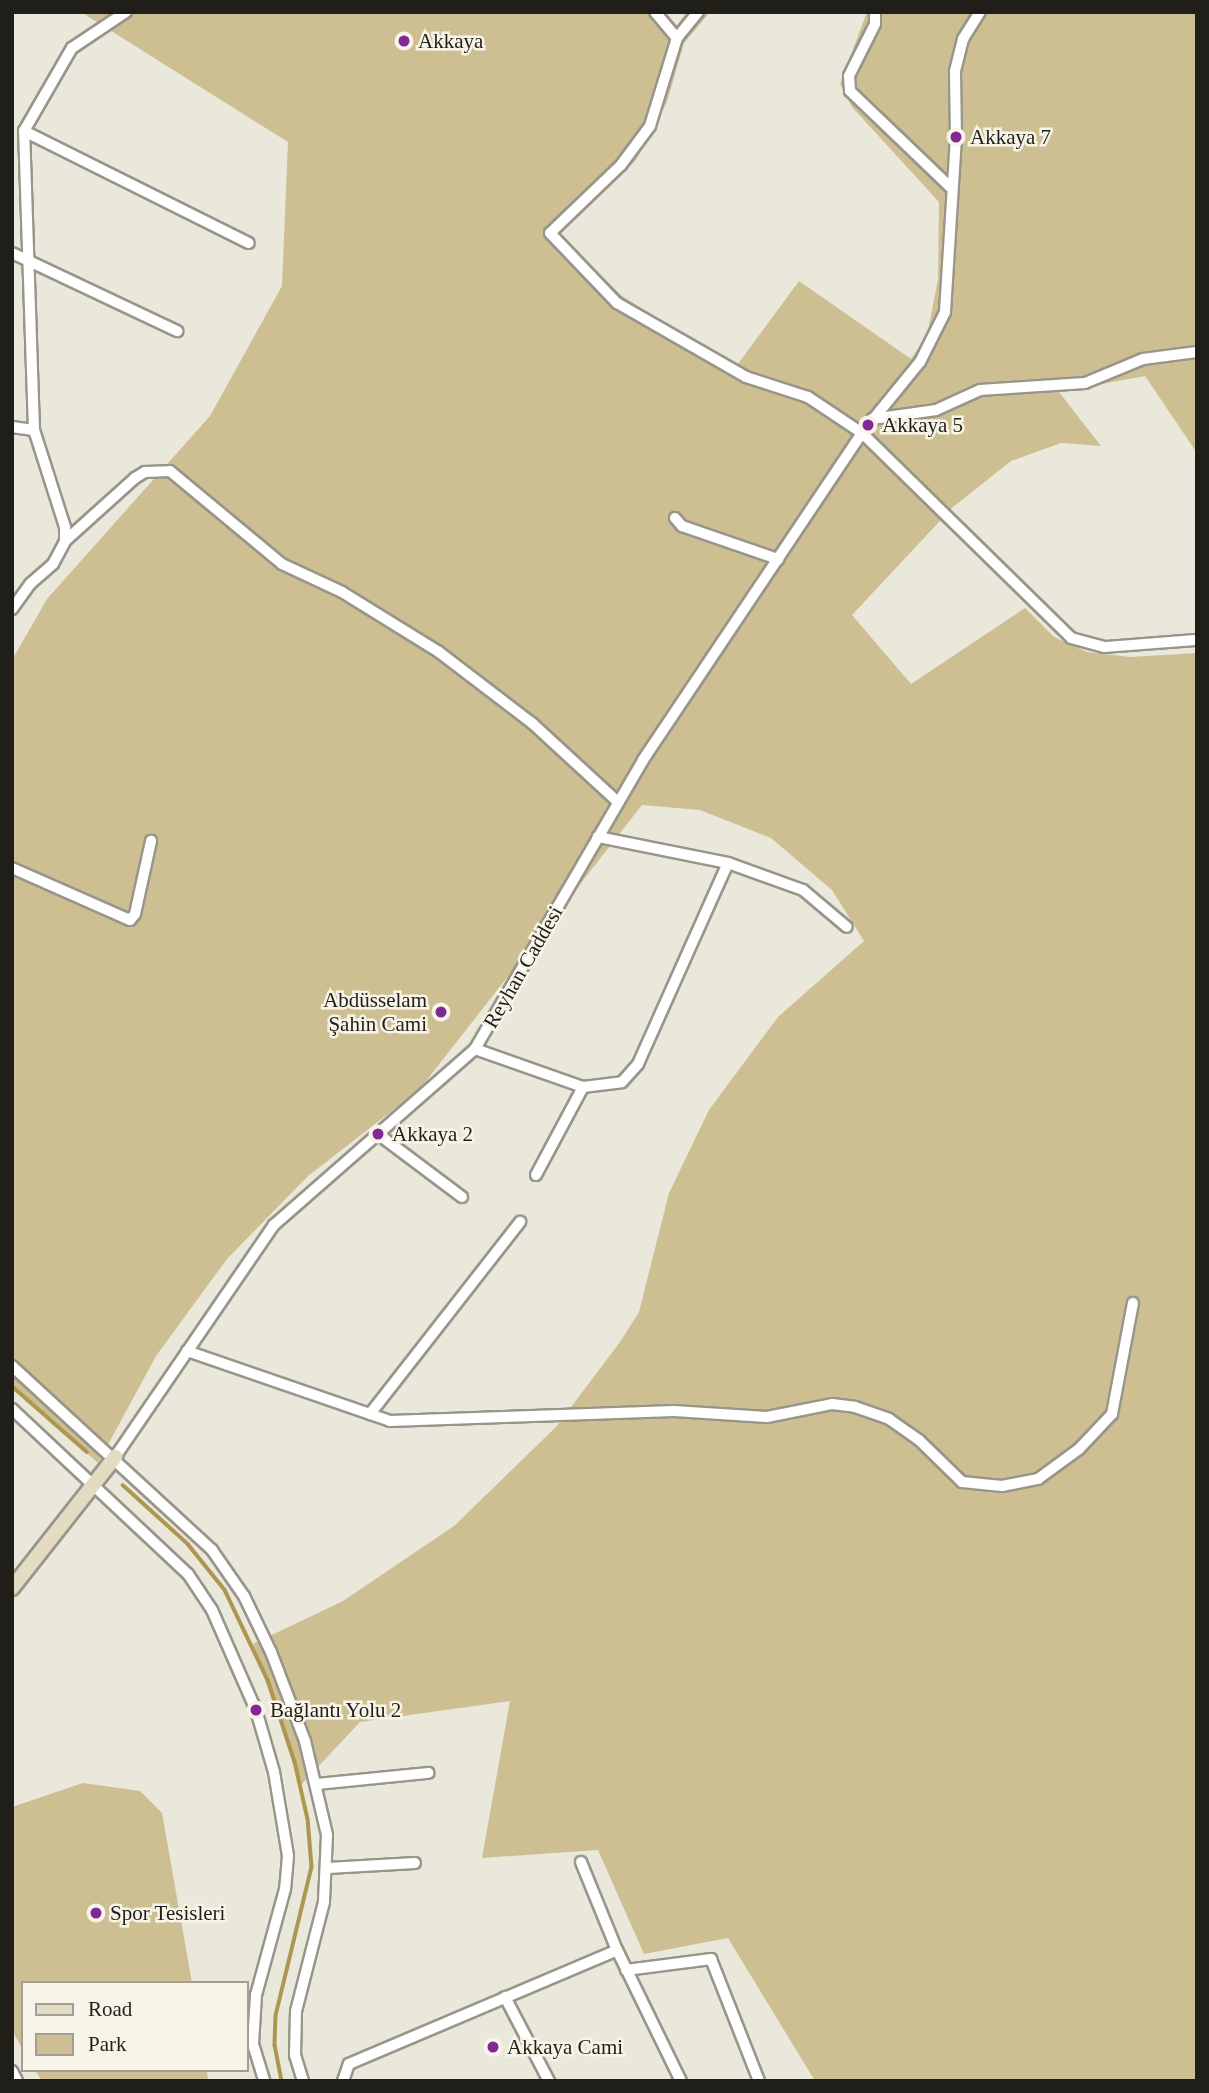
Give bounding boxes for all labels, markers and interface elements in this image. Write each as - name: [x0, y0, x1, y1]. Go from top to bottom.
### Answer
- place label: Akkaya: [418, 28, 483, 54]
- marker: Akkaya: [396, 33, 412, 49]
- place label: Akkaya 7: [970, 124, 1051, 150]
- marker: Akkaya 7: [948, 129, 964, 145]
- place label: Akkaya 5: [882, 412, 963, 438]
- marker: Akkaya 5: [860, 417, 876, 433]
- street label: Reyhan Caddesi: [478, 901, 568, 1033]
- place label: Abdüsselam Şahin Cami: [323, 987, 427, 1037]
- marker: Abdüsselam Şahin Cami: [433, 1004, 449, 1020]
- place label: Akkaya 2: [392, 1121, 473, 1147]
- marker: Akkaya 2: [370, 1126, 386, 1142]
- place label: Bağlantı Yolu 2: [270, 1697, 402, 1723]
- marker: Bağlantı Yolu 2: [248, 1702, 264, 1718]
- place label: Spor Tesisleri: [110, 1900, 226, 1926]
- marker: Spor Tesisleri: [88, 1905, 104, 1921]
- legend: [21, 1981, 248, 2072]
- text: Road: [88, 1997, 132, 2021]
- text: Park: [88, 2032, 127, 2056]
- place label: Akkaya Cami: [507, 2034, 623, 2060]
- marker: Akkaya Cami: [485, 2039, 501, 2055]

